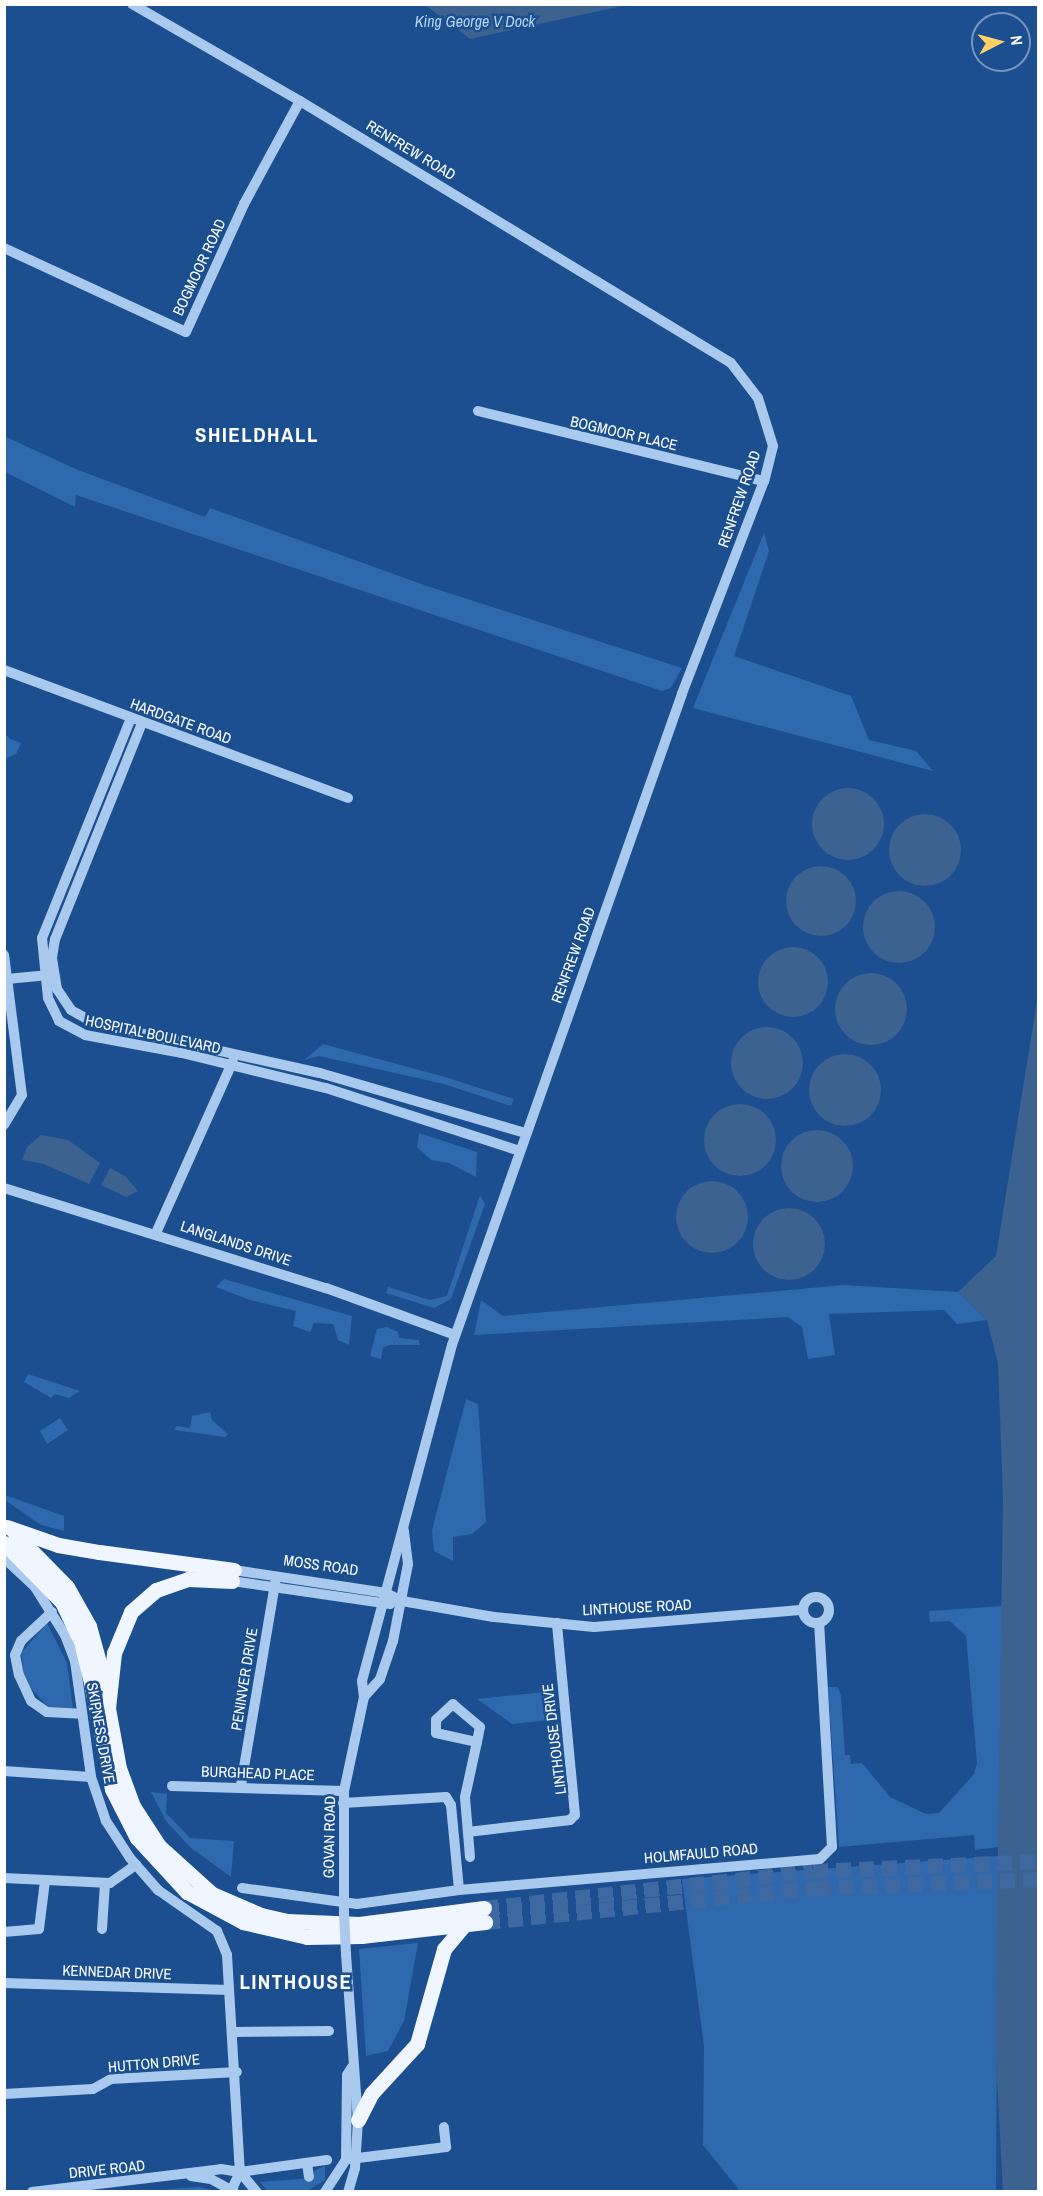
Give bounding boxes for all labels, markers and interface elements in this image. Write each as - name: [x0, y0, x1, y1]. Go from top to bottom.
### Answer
- water label: King George V Dock: [415, 11, 535, 31]
- north arrow: [971, 12, 1031, 72]
- text: N: [1005, 34, 1028, 46]
- street label: RENFREW ROAD: [363, 116, 459, 184]
- street label: BOGMOOR ROAD: [169, 216, 229, 318]
- street label: BOGMOOR PLACE: [569, 412, 679, 454]
- district label: SHIELDHALL: [195, 422, 319, 448]
- street label: RENFREW ROAD: [714, 448, 764, 550]
- street label: HARDGATE ROAD: [128, 694, 234, 748]
- street label: RENFREW ROAD: [547, 904, 599, 1006]
- street label: HOSPITAL BOULEVARD: [83, 1011, 223, 1057]
- street label: LANGLANDS DRIVE: [178, 1217, 294, 1269]
- street label: MOSS ROAD: [283, 1551, 359, 1579]
- street label: LINTHOUSE ROAD: [582, 1595, 692, 1619]
- street label: PENINVER DRIVE: [227, 1626, 261, 1732]
- street label: SKIPNESS DRIVE: [83, 1681, 119, 1785]
- street label: LINTHOUSE DRIVE: [538, 1683, 570, 1795]
- street label: BURGHEAD PLACE: [201, 1762, 315, 1784]
- street label: GOVAN ROAD: [319, 1796, 339, 1878]
- street label: HOLMFAULD ROAD: [643, 1839, 759, 1867]
- street label: KENNEDAR DRIVE: [62, 1961, 172, 1983]
- district label: LINTHOUSE: [240, 1969, 352, 1995]
- street label: HUTTON DRIVE: [107, 2050, 201, 2076]
- street label: DRIVE ROAD: [68, 2156, 146, 2182]

